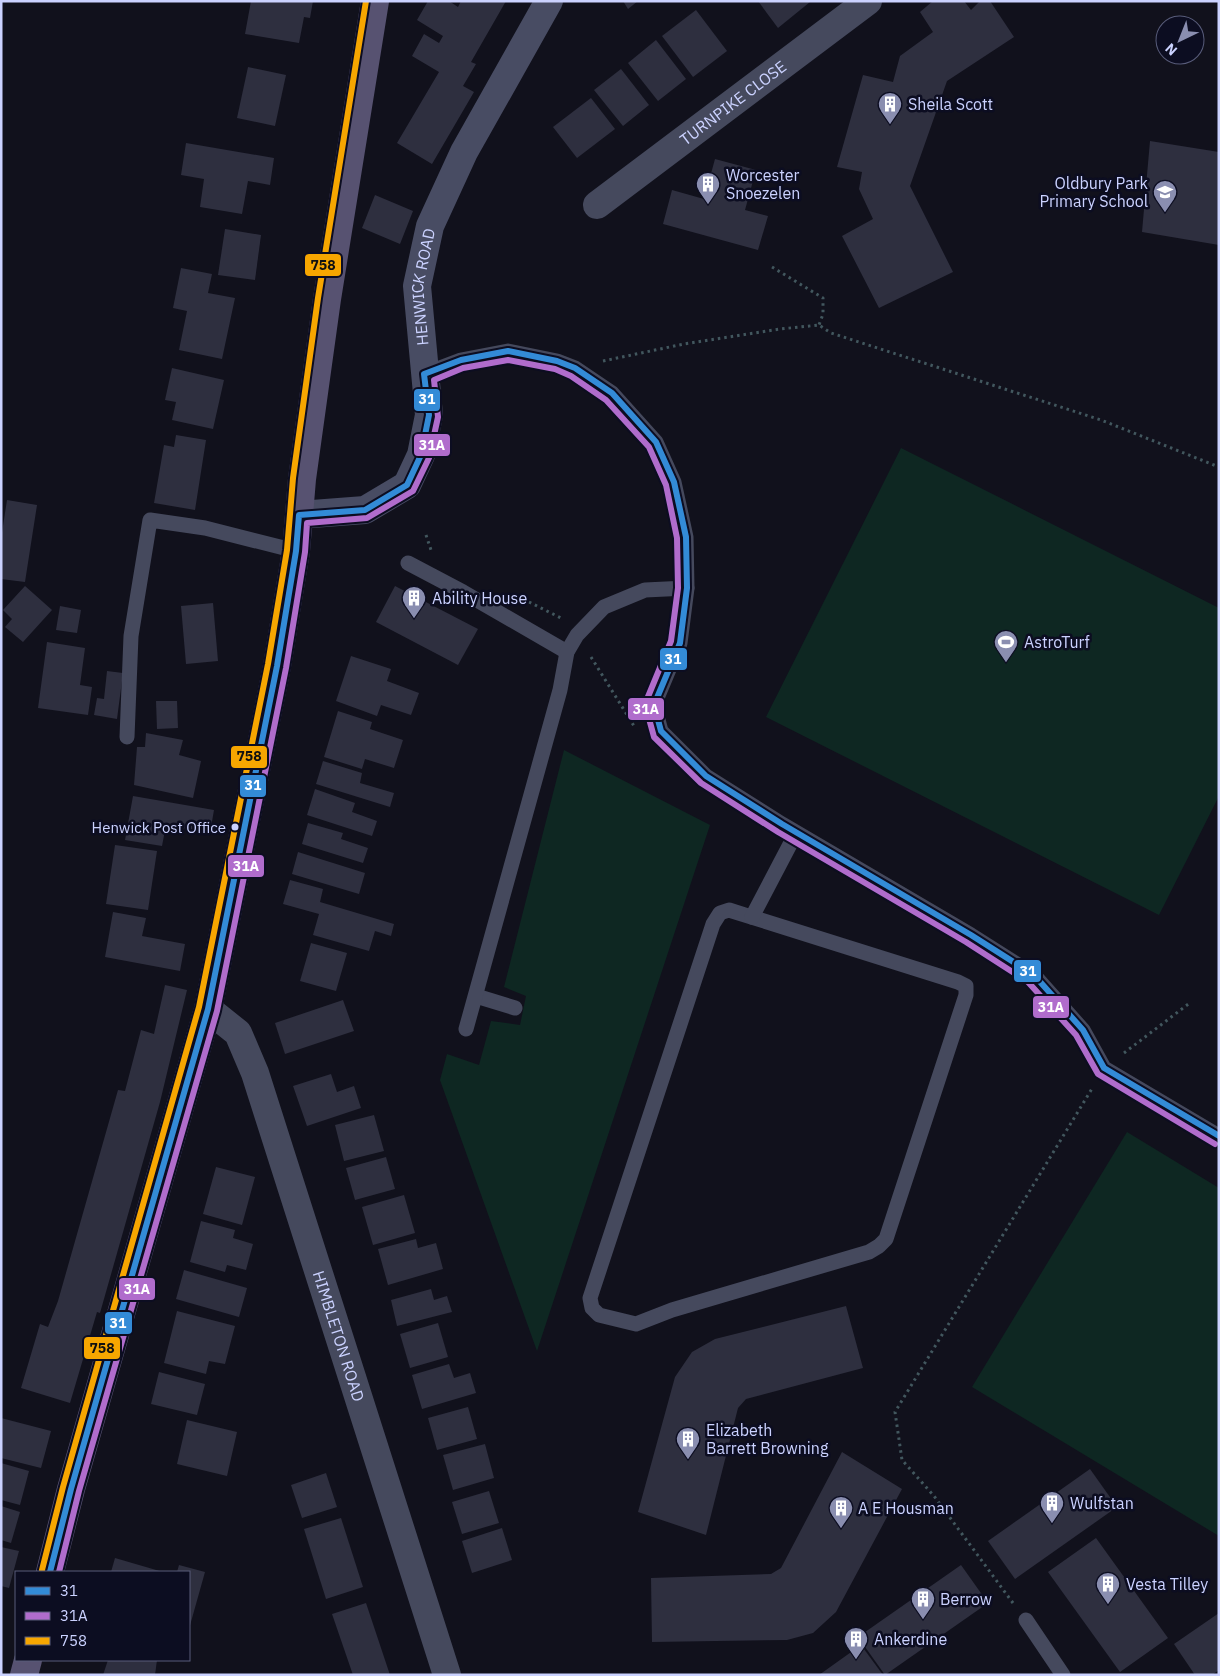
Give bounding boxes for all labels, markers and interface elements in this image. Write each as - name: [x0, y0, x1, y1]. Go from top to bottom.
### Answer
- north arrow: [1155, 15, 1205, 65]
- text: N: [1161, 39, 1181, 60]
- street label: TURNPIKE CLOSE: [676, 56, 790, 149]
- building icon: Sheila Scott: [877, 91, 903, 125]
- place label: Sheila Scott: [908, 94, 993, 114]
- place label: Worcester Snoezelen: [726, 165, 800, 203]
- building icon: Worcester Snoezelen: [695, 171, 721, 205]
- place label: Oldbury Park Primary School: [1040, 173, 1149, 211]
- school or university icon: Oldbury Park Primary School: [1152, 179, 1178, 213]
- street label: HENWICK ROAD: [407, 226, 439, 347]
- line badge: 758: [304, 253, 342, 277]
- text: 758: [310, 256, 336, 274]
- line badge: 31: [413, 388, 441, 412]
- text: 31: [419, 390, 436, 408]
- line badge: 31A: [413, 433, 451, 457]
- text: 31A: [419, 436, 446, 454]
- building icon: Ability House: [401, 585, 427, 619]
- place label: Ability House: [432, 588, 527, 608]
- sports icon: AstroTurf: [993, 629, 1019, 663]
- place label: AstroTurf: [1024, 632, 1090, 652]
- line badge: 31: [659, 647, 688, 671]
- text: 31: [665, 650, 682, 668]
- line badge: 31A: [627, 697, 665, 721]
- text: 31A: [633, 700, 660, 718]
- line badge: 758: [230, 745, 268, 769]
- text: 758: [236, 747, 262, 765]
- line badge: 31: [239, 774, 267, 798]
- text: 31: [245, 776, 262, 794]
- place label: Henwick Post Office: [92, 818, 226, 837]
- marker: Henwick Post Office: [230, 822, 240, 832]
- line badge: 31A: [227, 854, 265, 878]
- text: 31A: [233, 857, 260, 875]
- line badge: 31: [1013, 959, 1042, 983]
- text: 31: [1020, 962, 1037, 980]
- line badge: 31A: [1032, 995, 1070, 1019]
- text: 31A: [1038, 998, 1065, 1016]
- street label: HIMBLETON ROAD: [309, 1268, 369, 1404]
- line badge: 31A: [118, 1277, 156, 1301]
- text: 31A: [124, 1280, 151, 1298]
- line badge: 31: [104, 1311, 133, 1335]
- text: 31: [110, 1314, 127, 1332]
- line badge: 758: [83, 1336, 121, 1360]
- text: 758: [89, 1339, 115, 1357]
- place label: Elizabeth Barrett Browning: [706, 1420, 829, 1458]
- building icon: Elizabeth Barrett Browning: [675, 1426, 701, 1460]
- building icon: Wulfstan: [1039, 1490, 1065, 1524]
- place label: Wulfstan: [1070, 1493, 1134, 1513]
- building icon: A E Housman: [828, 1495, 854, 1529]
- place label: A E Housman: [858, 1498, 954, 1518]
- legend: [15, 1571, 190, 1661]
- building icon: Vesta Tilley: [1095, 1571, 1121, 1605]
- place label: Vesta Tilley: [1126, 1574, 1208, 1594]
- text: 31: [60, 1581, 78, 1600]
- building icon: Berrow: [910, 1586, 936, 1620]
- place label: Berrow: [940, 1589, 992, 1609]
- text: 31A: [60, 1606, 88, 1625]
- building icon: Ankerdine: [843, 1626, 869, 1660]
- place label: Ankerdine: [874, 1629, 947, 1649]
- text: 758: [60, 1631, 87, 1650]

